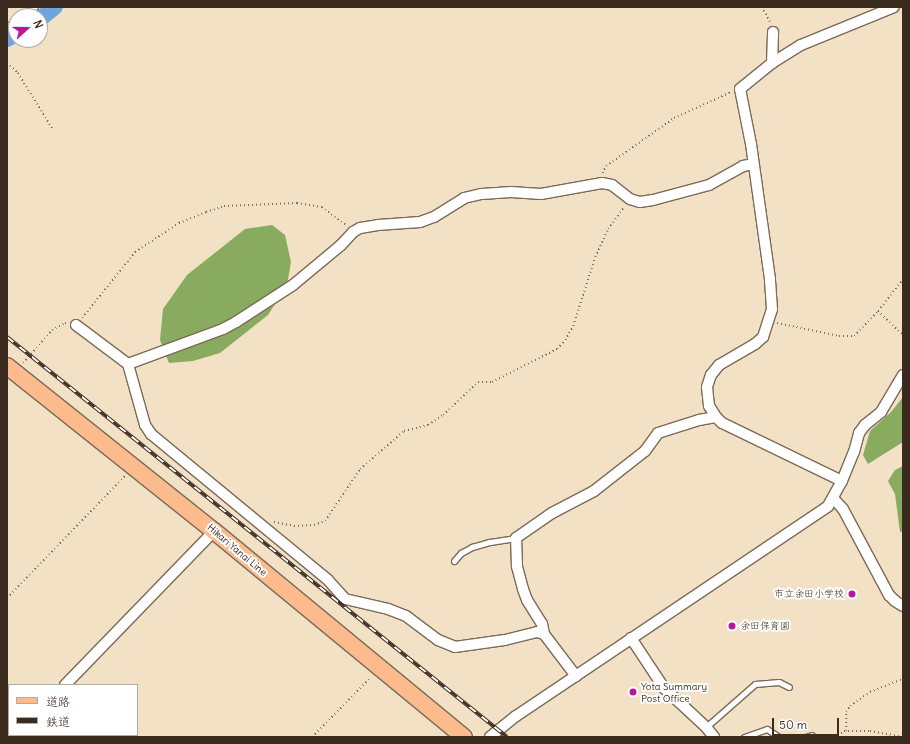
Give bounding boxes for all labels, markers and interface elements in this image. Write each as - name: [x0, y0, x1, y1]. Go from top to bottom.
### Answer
- north arrow: [8, 8, 48, 48]
- text: N: [30, 18, 46, 30]
- street label: Hikari Yanai Line: [205, 521, 269, 579]
- place label: 市立余田小学校: [774, 588, 844, 600]
- marker: 市立余田小学校: [847, 589, 857, 599]
- place label: 余田保育園: [740, 620, 790, 632]
- marker: 余田保育園: [727, 621, 737, 631]
- place label: Yota Summary Post Office: [641, 680, 707, 704]
- legend: [8, 684, 138, 736]
- marker: Yota Summary Post Office: [628, 687, 638, 697]
- text: 道路: [46, 694, 70, 709]
- scale bar: [774, 710, 841, 736]
- text: 鉄道: [46, 714, 70, 729]
- text: 50 m: [779, 717, 807, 732]

